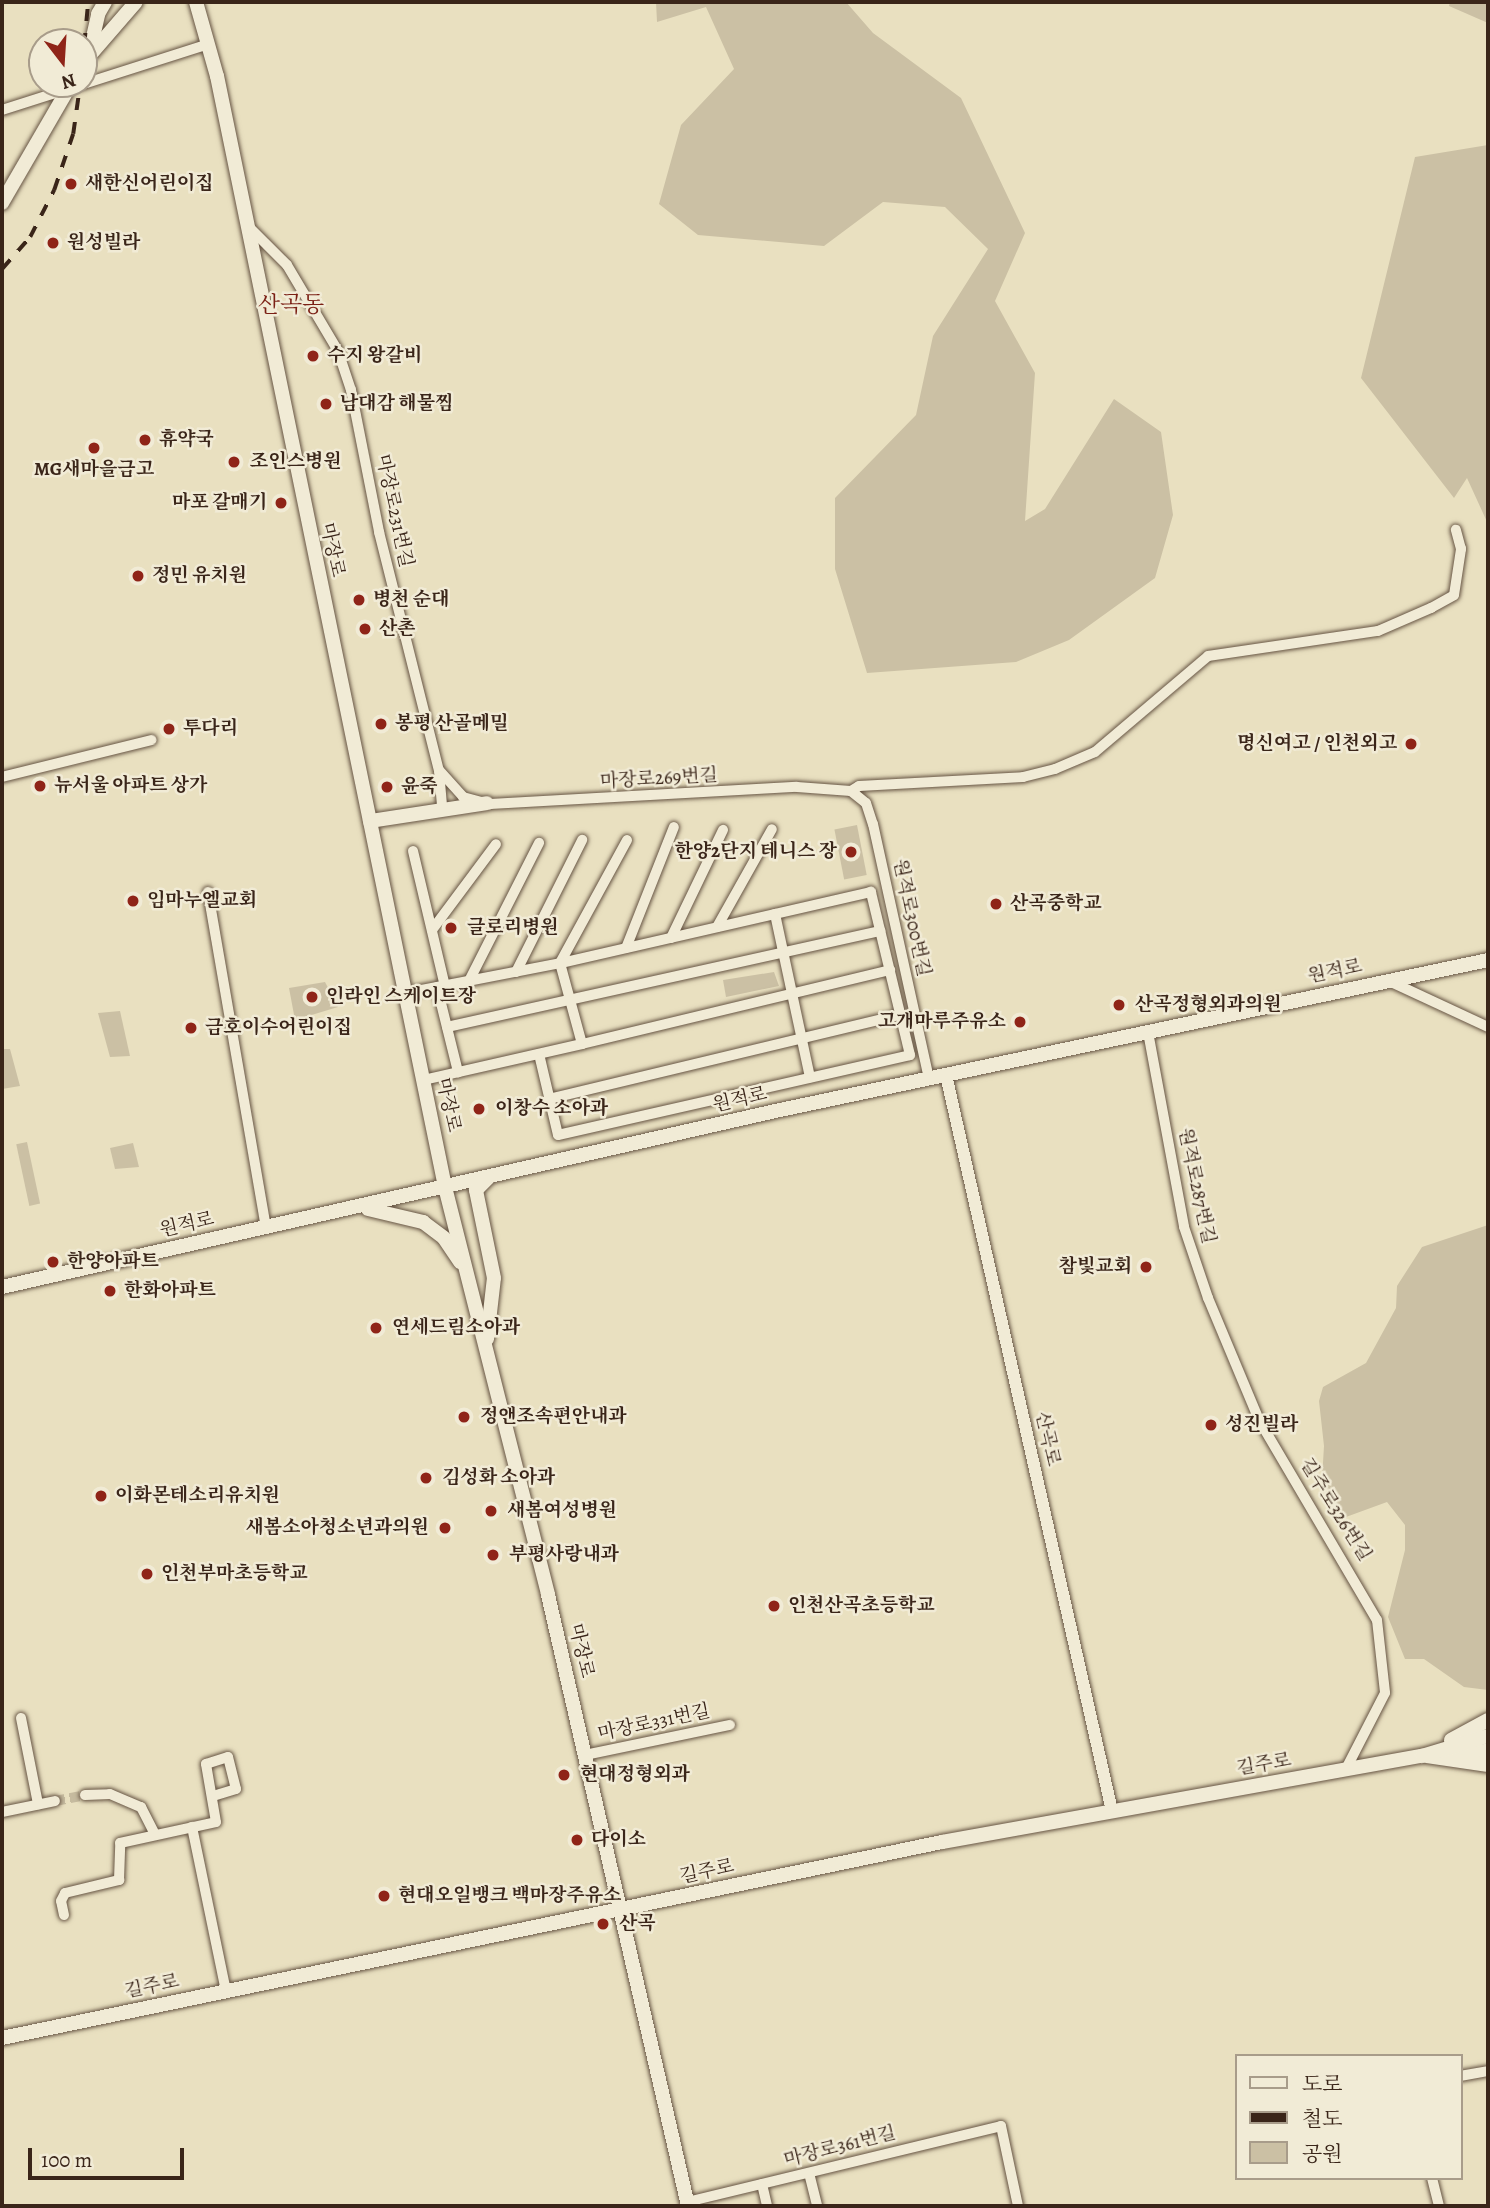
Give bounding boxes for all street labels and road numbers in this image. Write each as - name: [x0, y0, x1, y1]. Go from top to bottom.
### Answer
- street label: 마장로231번길: [371, 452, 417, 570]
- street label: 마장로: [315, 521, 349, 579]
- street label: 마장로269번길: [599, 765, 719, 793]
- street label: 원적로300번길: [887, 857, 935, 979]
- street label: 원적로: [1306, 955, 1364, 989]
- street label: 마장로: [431, 1076, 465, 1134]
- street label: 원적로: [711, 1083, 769, 1117]
- street label: 원적로287번길: [1173, 1126, 1219, 1246]
- street label: 원적로: [158, 1208, 216, 1242]
- street label: 산곡로: [1030, 1410, 1064, 1468]
- street label: 길주로326번길: [1294, 1454, 1376, 1566]
- street label: 마장로: [564, 1622, 598, 1680]
- street label: 마장로331번길: [596, 1700, 712, 1746]
- street label: 길주로: [1235, 1749, 1293, 1781]
- street label: 길주로: [678, 1855, 736, 1889]
- street label: 길주로: [123, 1970, 181, 2004]
- street label: 마장로361번길: [781, 2122, 899, 2172]

